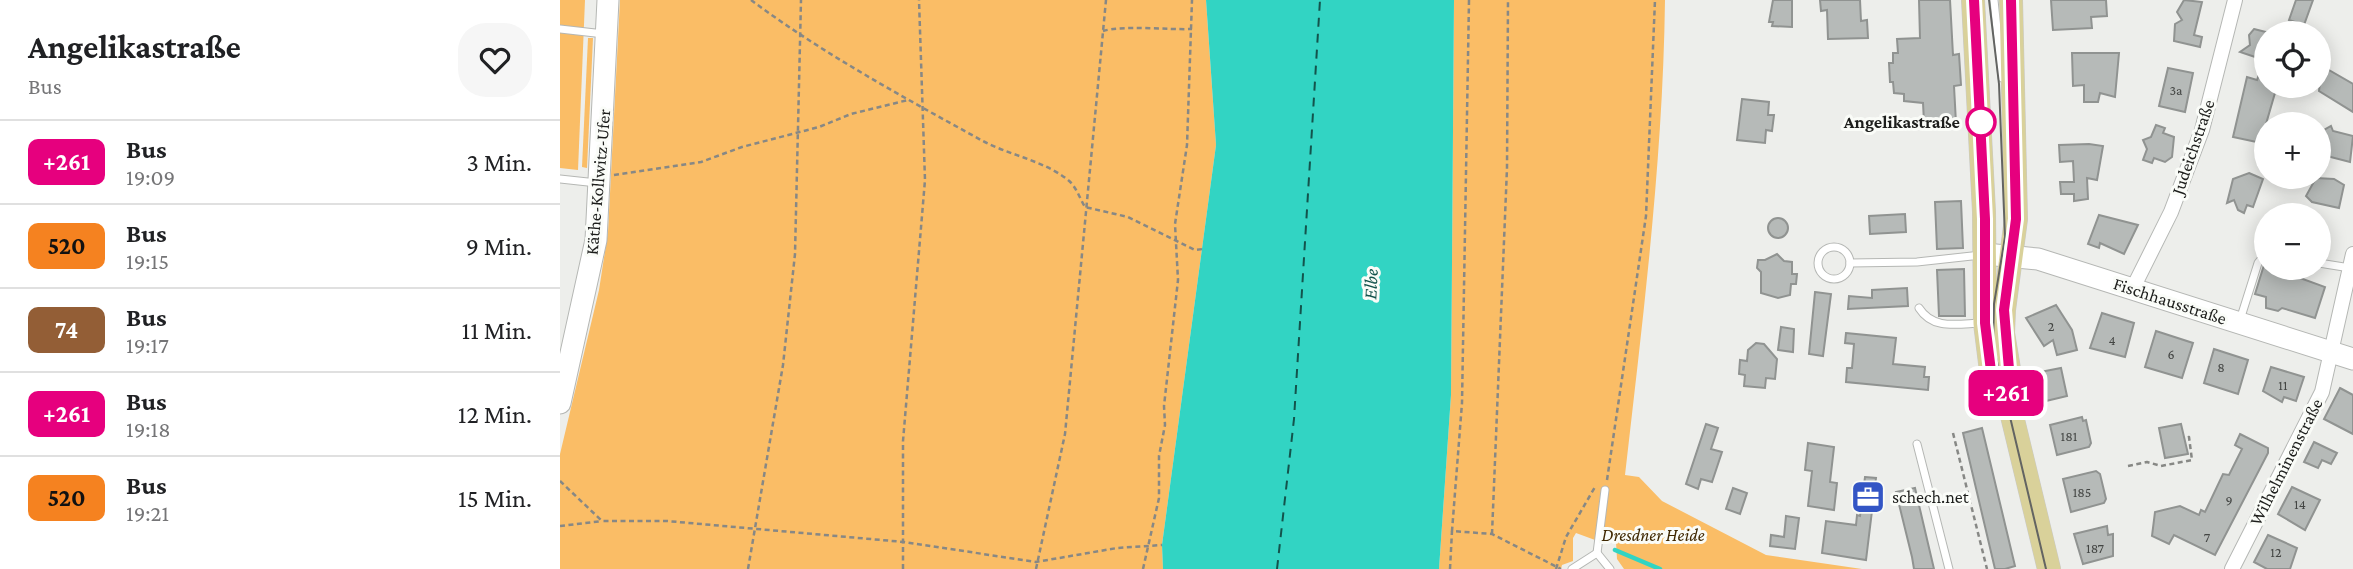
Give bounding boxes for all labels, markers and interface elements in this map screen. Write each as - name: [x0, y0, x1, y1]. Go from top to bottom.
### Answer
- map controls: [2254, 21, 2331, 280]
- button: locate: [2254, 21, 2331, 98]
- button: heart: [458, 23, 532, 97]
- text: Angelikastraße: [28, 28, 241, 65]
- text: Bus: [28, 73, 62, 99]
- house number: 3a: [2169, 82, 2183, 98]
- street label: Judeichstraße: [2167, 97, 2219, 199]
- marker: Angelikastraße: [1966, 107, 1996, 137]
- street label: Käthe-Kollwitz-Ufer: [582, 108, 614, 256]
- place label: Angelikastraße: [1843, 112, 1960, 132]
- button: +: [2254, 112, 2331, 189]
- text: Bus: [126, 135, 167, 164]
- text: +261: [43, 148, 90, 175]
- text: 3 Min.: [466, 148, 532, 177]
- text: 19:09: [126, 164, 175, 190]
- button: −: [2254, 203, 2331, 280]
- text: Bus: [126, 219, 167, 248]
- text: 520: [47, 232, 86, 259]
- text: 9 Min.: [466, 232, 532, 261]
- text: 19:15: [126, 248, 169, 274]
- water label: Elbe: [1359, 268, 1382, 300]
- street label: Fischhausstraße: [2111, 273, 2229, 329]
- text: Bus: [126, 303, 167, 332]
- text: 74: [55, 316, 78, 343]
- text: 11 Min.: [462, 316, 532, 345]
- house number: 2: [2048, 318, 2055, 334]
- text: 19:17: [126, 332, 169, 358]
- house number: 4: [2108, 332, 2116, 348]
- house number: 6: [2167, 346, 2175, 362]
- house number: 8: [2217, 359, 2225, 375]
- line badge: +261: [1957, 370, 2055, 416]
- house number: 11: [2278, 377, 2288, 393]
- text: +261: [1983, 379, 2029, 406]
- text: Bus: [126, 387, 167, 416]
- street label: Wilhelminenstraße: [2245, 395, 2327, 529]
- text: +261: [43, 400, 90, 427]
- text: 12 Min.: [458, 400, 532, 429]
- text: 19:18: [126, 416, 171, 442]
- house number: 181: [2061, 428, 2078, 444]
- text: Bus: [126, 471, 167, 500]
- office icon: schech.net: [1849, 478, 1887, 516]
- text: 520: [47, 484, 86, 511]
- text: 15 Min.: [458, 484, 532, 513]
- house number: 185: [2073, 484, 2091, 500]
- place label: schech.net: [1892, 487, 1970, 507]
- house number: 9: [2225, 492, 2233, 508]
- house number: 14: [2294, 496, 2306, 512]
- text: 19:21: [126, 500, 169, 526]
- park label: Dresdner Heide: [1601, 525, 1705, 545]
- house number: 7: [2204, 529, 2211, 545]
- house number: 187: [2086, 540, 2105, 556]
- house number: 12: [2270, 544, 2282, 560]

